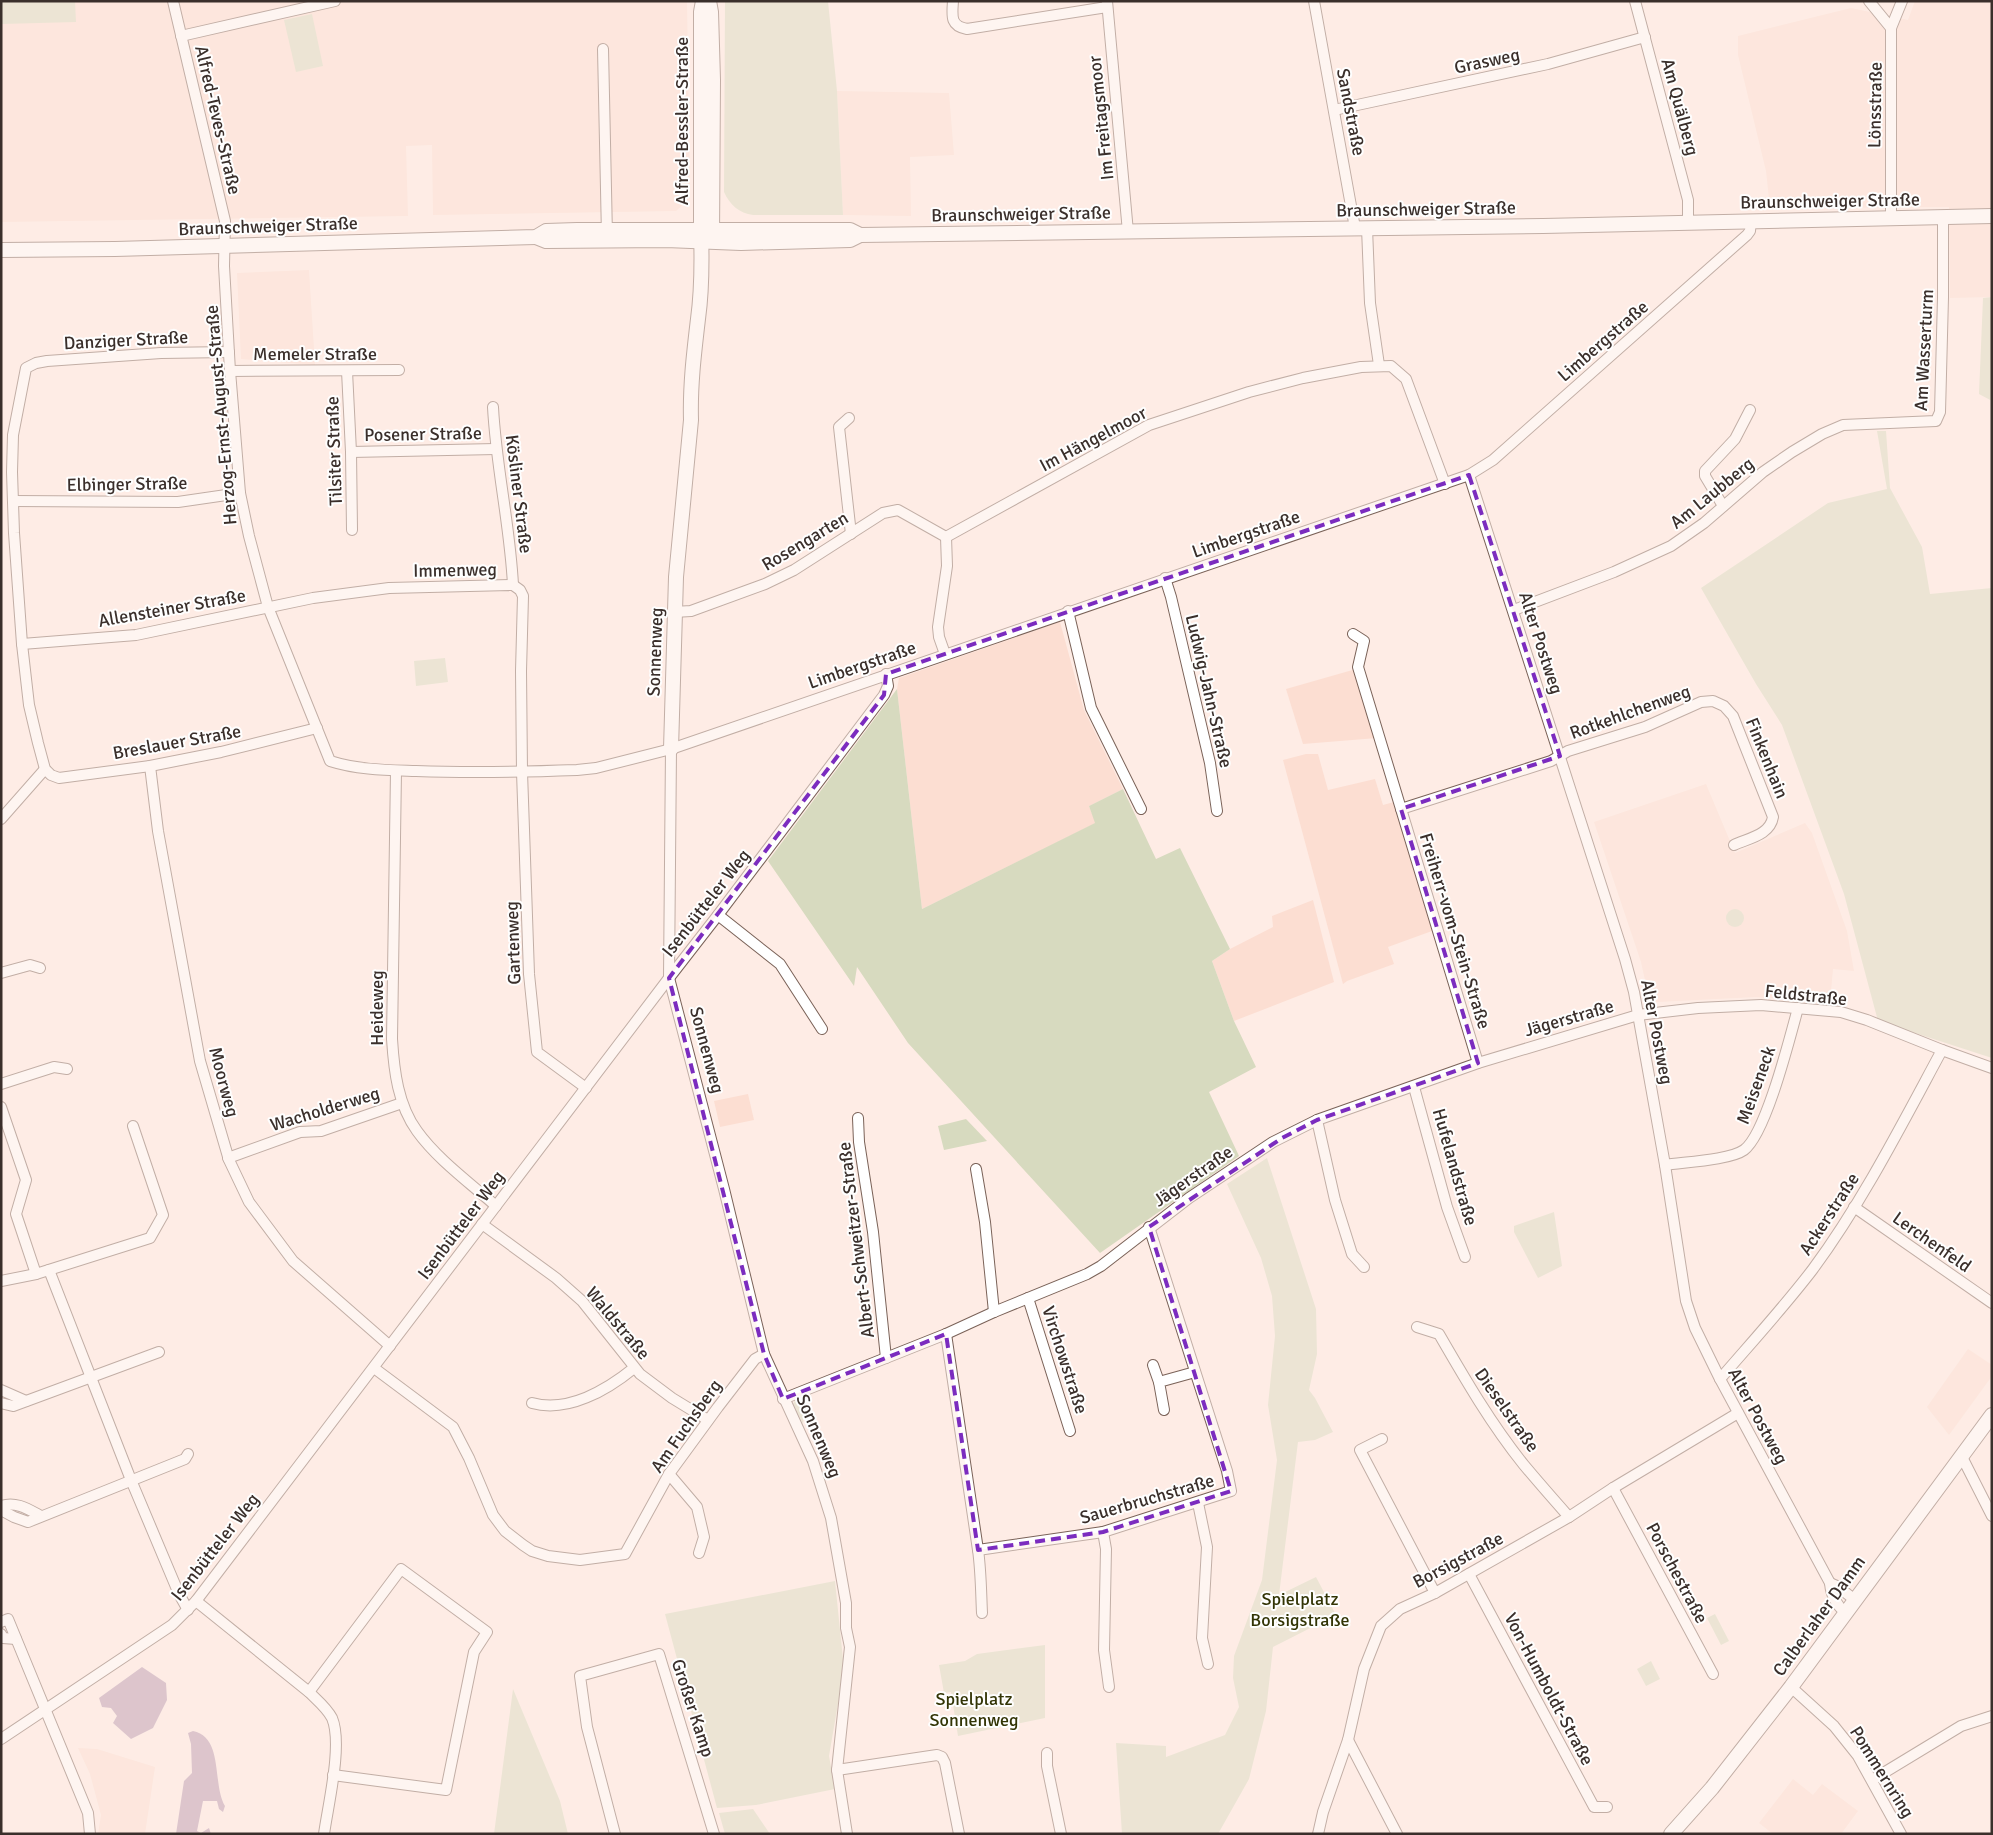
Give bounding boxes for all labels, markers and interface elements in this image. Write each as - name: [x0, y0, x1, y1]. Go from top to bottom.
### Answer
- street label: Alfred-Bessler-Straße: [671, 37, 693, 205]
- street label: Alfred-Teves-Straße: [190, 43, 246, 197]
- street label: Grasweg: [1452, 43, 1522, 79]
- street label: Im Freitagsmoor: [1083, 54, 1118, 181]
- street label: Am Quälberg: [1656, 56, 1704, 158]
- street label: Lönsstraße: [1863, 62, 1887, 148]
- street label: Sandstraße: [1332, 66, 1370, 158]
- street label: Braunschweiger Straße: [1740, 188, 1920, 214]
- street label: Braunschweiger Straße: [1336, 196, 1516, 222]
- street label: Braunschweiger Straße: [931, 201, 1111, 227]
- street label: Braunschweiger Straße: [178, 212, 358, 240]
- street label: Am Wasserturm: [1910, 289, 1938, 411]
- street label: Limbergstraße: [1553, 296, 1653, 386]
- street label: Herzog-Ernst-August-Straße: [200, 304, 242, 526]
- street label: Danziger Straße: [63, 326, 189, 354]
- street label: Memeler Straße: [253, 343, 377, 365]
- street label: Tilsiter Straße: [321, 396, 347, 506]
- street label: Im Hängelmoor: [1036, 401, 1151, 476]
- street label: Posener Straße: [364, 422, 482, 446]
- street label: Kösliner Straße: [501, 433, 537, 555]
- street label: Am Laubberg: [1666, 453, 1758, 533]
- street label: Elbinger Straße: [66, 472, 188, 496]
- street label: Limbergstraße: [1189, 505, 1303, 563]
- street label: Rosengarten: [758, 507, 852, 575]
- street label: Immenweg: [413, 558, 497, 582]
- street label: Allensteiner Straße: [97, 584, 247, 632]
- street label: Alter Postweg: [1514, 589, 1568, 697]
- street label: Sonnenweg: [642, 607, 668, 697]
- street label: Ludwig-Jahn-Straße: [1181, 612, 1237, 770]
- street label: Limbergstraße: [805, 636, 919, 694]
- street label: Rotkehlchenweg: [1567, 680, 1693, 744]
- street label: Finkenhain: [1741, 714, 1793, 802]
- street label: Breslauer Straße: [111, 720, 243, 764]
- street label: Freiherr-vom-Stein-Straße: [1415, 830, 1495, 1032]
- street label: Isenbütteler Weg: [657, 845, 755, 961]
- street label: Gartenweg: [501, 901, 525, 985]
- street label: Heideweg: [366, 970, 388, 1046]
- street label: Alter Postweg: [1636, 978, 1678, 1086]
- street label: Feldstraße: [1764, 980, 1848, 1010]
- street label: Jägerstraße: [1522, 995, 1616, 1041]
- street label: Sonnenweg: [685, 1004, 729, 1096]
- street label: Meiseneck: [1732, 1043, 1780, 1127]
- street label: Moorweg: [204, 1045, 244, 1119]
- street label: Wacholderweg: [268, 1082, 382, 1136]
- street label: Hufelandstraße: [1428, 1106, 1482, 1228]
- street label: Albert-Schweitzer-Straße: [833, 1141, 879, 1339]
- street label: Jägerstraße: [1149, 1141, 1237, 1211]
- street label: Isenbütteler Weg: [413, 1166, 509, 1284]
- street label: Ackerstraße: [1794, 1169, 1864, 1259]
- street label: Lerchenfeld: [1888, 1207, 1976, 1277]
- street label: Waldstraße: [581, 1282, 655, 1364]
- street label: Virchowstraße: [1037, 1303, 1093, 1417]
- street label: Dieselstraße: [1470, 1364, 1544, 1456]
- street label: Alter Postweg: [1723, 1364, 1793, 1468]
- street label: Am Fuchsberg: [646, 1375, 726, 1477]
- street label: Sonnenweg: [792, 1391, 846, 1481]
- street label: Sauerbruchstraße: [1077, 1469, 1217, 1529]
- street label: Isenbütteler Weg: [166, 1489, 264, 1605]
- street label: Porschestraße: [1641, 1519, 1713, 1627]
- street label: Borsigstraße: [1409, 1527, 1507, 1593]
- street label: Calberlaher Damm: [1768, 1552, 1870, 1680]
- park label: Spielplatz Borsigstraße: [1250, 1588, 1350, 1631]
- street label: Von-Humboldt-Straße: [1499, 1609, 1599, 1769]
- street label: Großer Kamp: [667, 1656, 719, 1760]
- park label: Spielplatz Sonnenweg: [930, 1688, 1018, 1731]
- street label: Pommernring: [1845, 1722, 1919, 1822]

